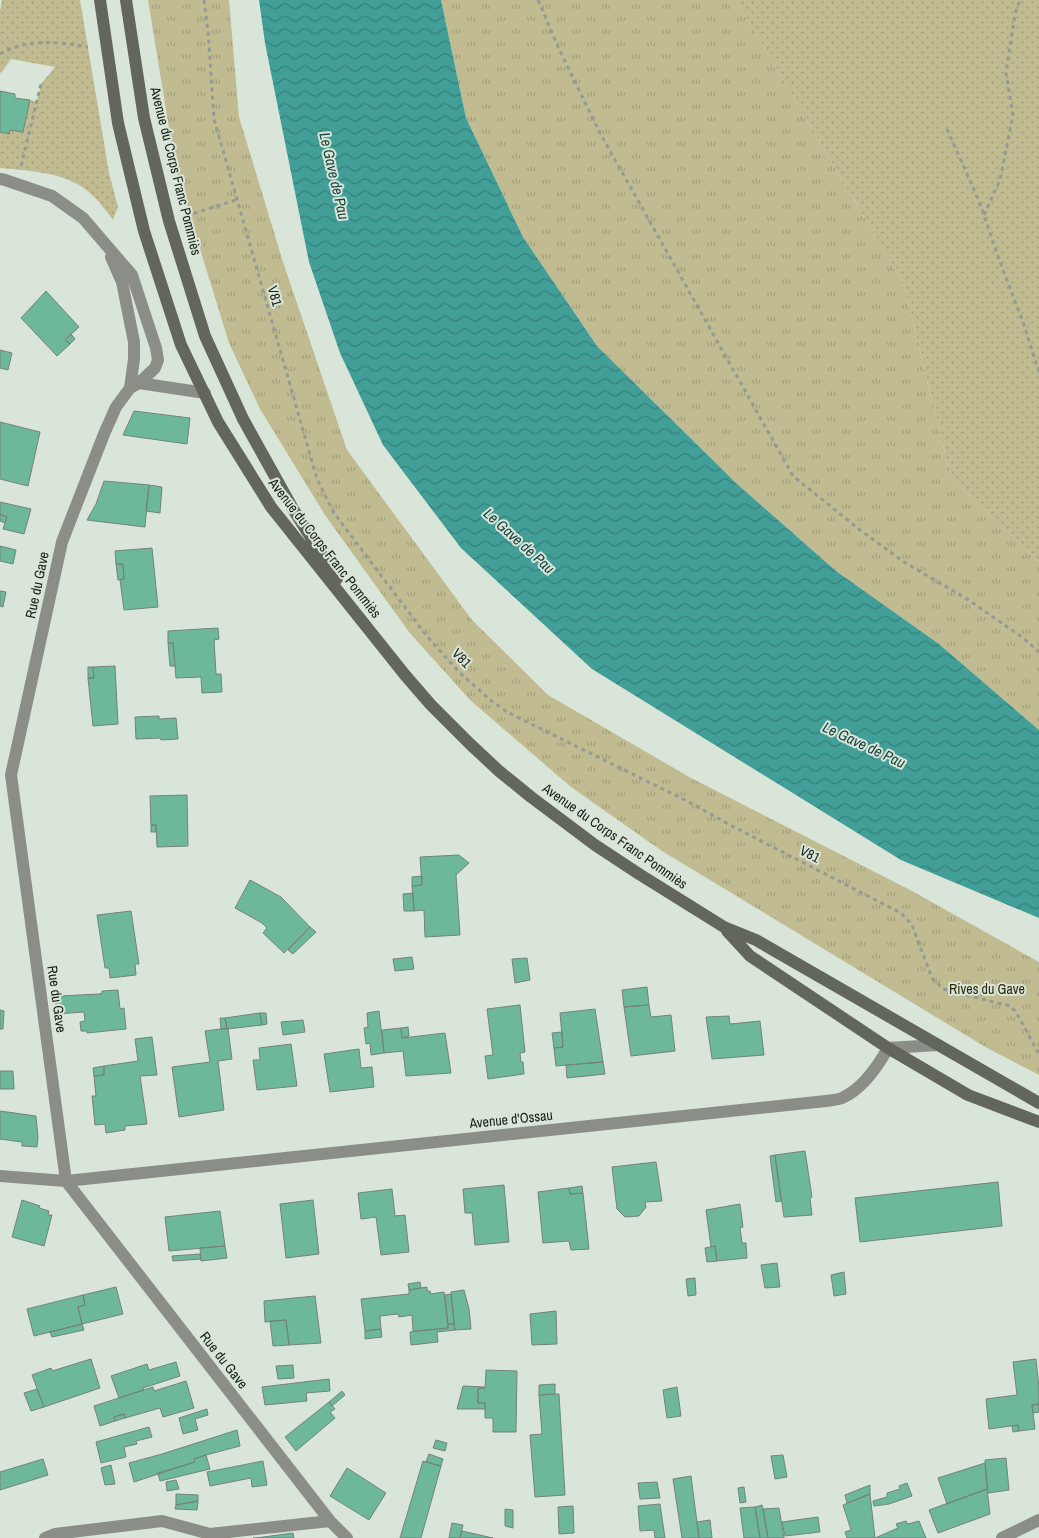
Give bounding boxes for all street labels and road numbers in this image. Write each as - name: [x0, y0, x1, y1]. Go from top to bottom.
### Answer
- street label: Avenue du Corps Franc Pommiès: [146, 84, 206, 257]
- street label: V81: [264, 284, 287, 309]
- street label: Avenue du Corps Franc Pommiès: [264, 474, 385, 622]
- street label: Rue du Gave: [21, 550, 53, 620]
- street label: V81: [448, 644, 476, 672]
- street label: Avenue du Corps Franc Pommiès: [538, 779, 691, 893]
- street label: V81: [797, 841, 824, 867]
- street label: Rue du Gave: [43, 964, 71, 1034]
- street label: Avenue d'Ossau: [467, 1106, 554, 1132]
- street label: Rue du Gave: [196, 1328, 252, 1392]

